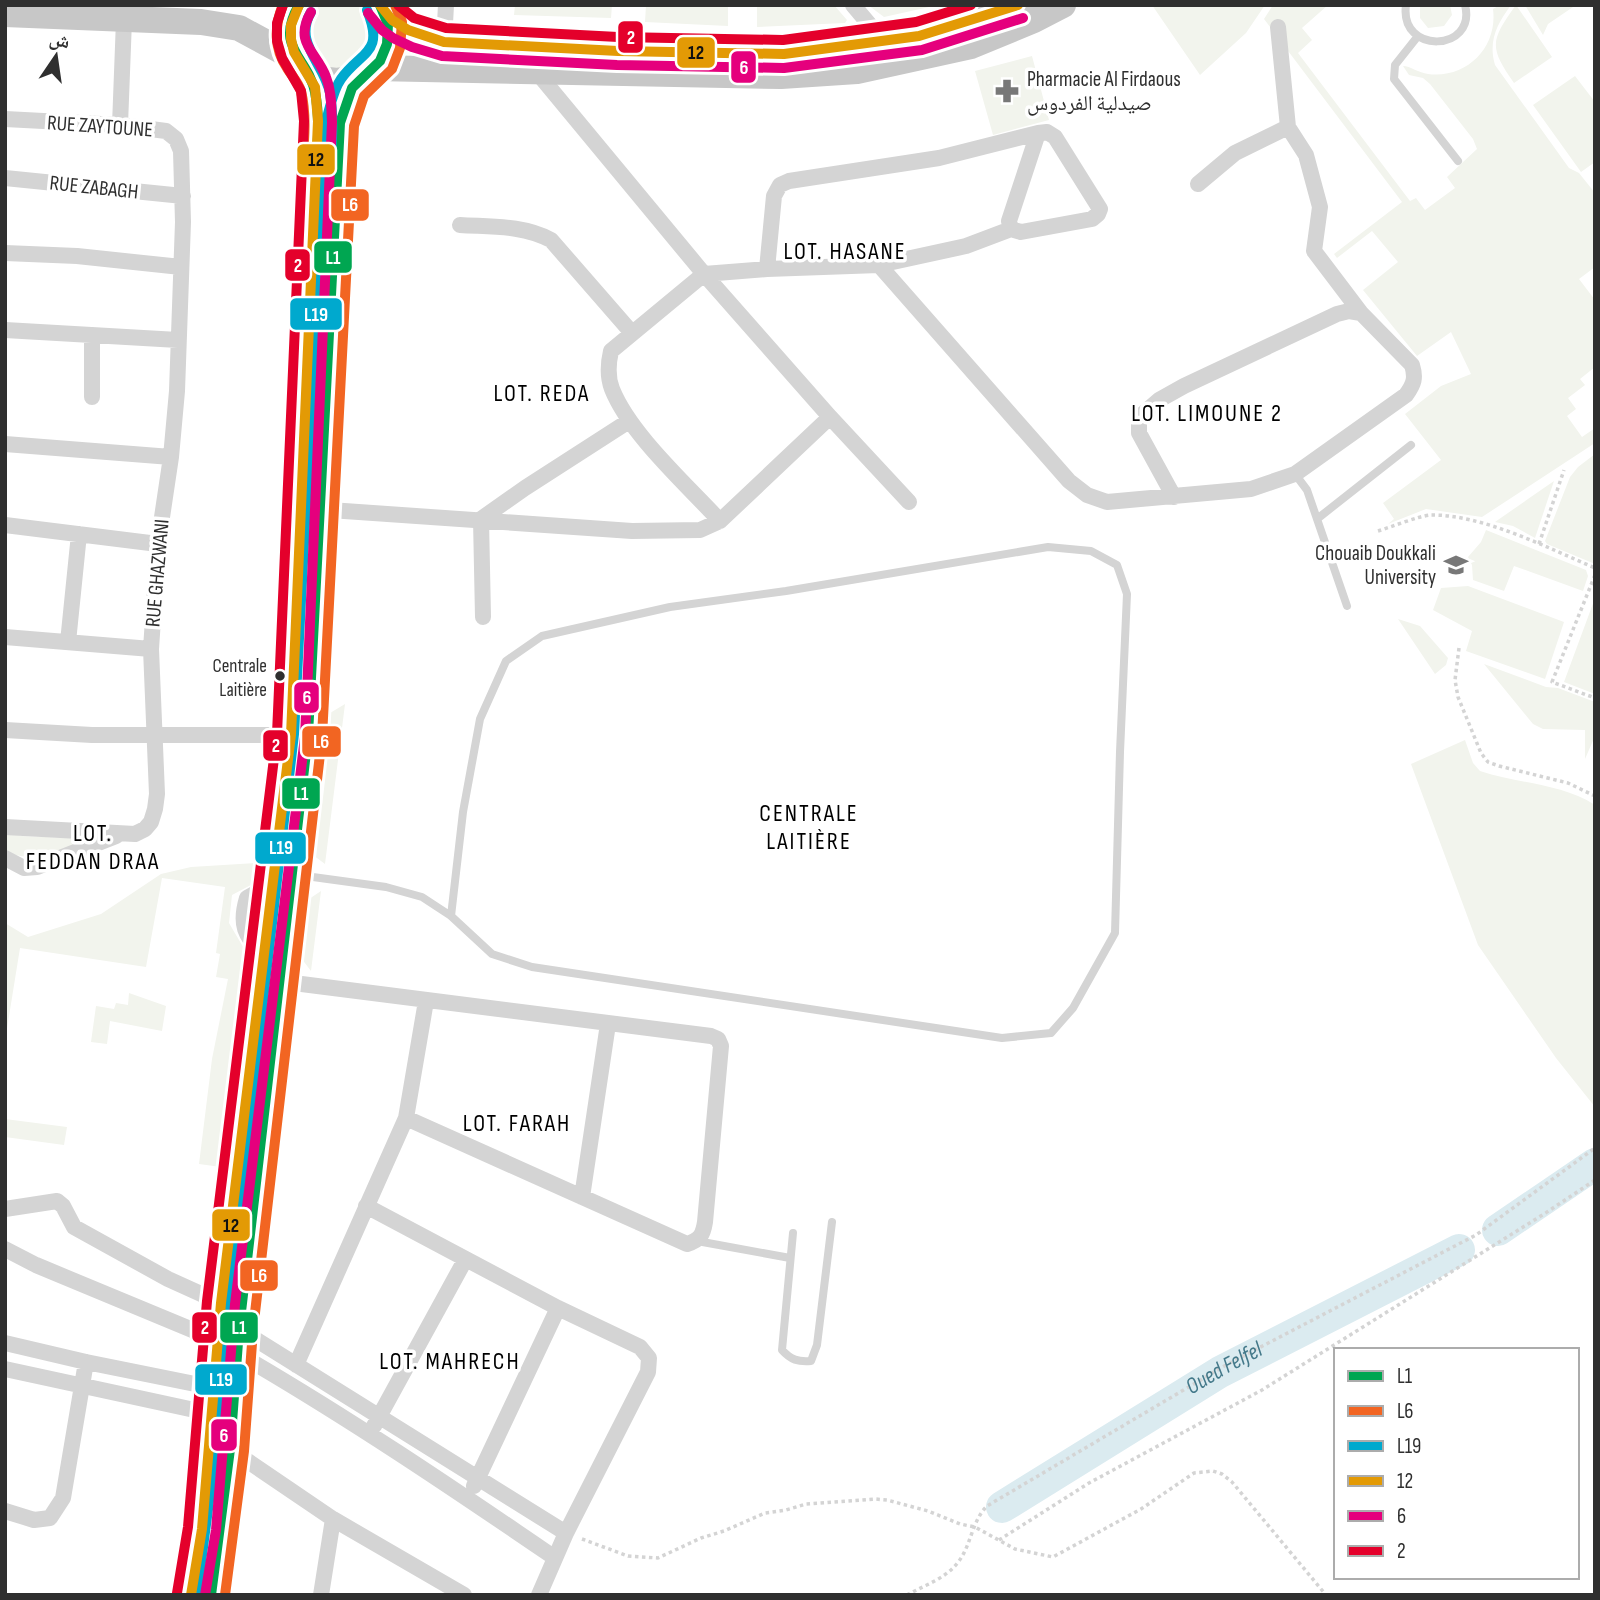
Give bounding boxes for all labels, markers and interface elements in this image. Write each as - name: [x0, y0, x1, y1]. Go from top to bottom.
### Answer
- line badge: 2: [617, 20, 644, 54]
- north arrow: [21, 21, 91, 91]
- text: ش: [47, 27, 72, 54]
- text: 2: [627, 27, 635, 50]
- line badge: 12: [676, 36, 716, 69]
- text: 12: [688, 42, 704, 65]
- line badge: 6: [730, 50, 757, 84]
- text: 6: [740, 57, 749, 80]
- place label: Pharmacie Al Firdaous صيدلية الفردوس: [1027, 67, 1181, 116]
- pharmacy icon: Pharmacie Al Firdaous صيدلية الفردوس: [993, 77, 1021, 105]
- street label: RUE ZAYTOUNE: [46, 110, 154, 143]
- line badge: 12: [296, 143, 336, 176]
- text: 12: [308, 149, 324, 172]
- street label: RUE ZABAGH: [48, 170, 140, 205]
- line badge: L6: [330, 188, 370, 222]
- text: L6: [342, 194, 358, 217]
- district label: LOT. HASANE: [783, 237, 907, 266]
- line badge: L1: [313, 240, 353, 274]
- text: L1: [326, 247, 341, 270]
- line badge: 2: [284, 248, 311, 282]
- text: 2: [294, 255, 302, 278]
- line badge: L19: [289, 297, 343, 331]
- text: L19: [304, 304, 328, 327]
- district label: LOT. REDA: [494, 379, 590, 408]
- district label: LOT. LIMOUNE 2: [1131, 399, 1283, 428]
- street label: RUE GHAZWANI: [140, 518, 175, 628]
- place label: Chouaib Doukkali University: [1315, 541, 1436, 590]
- school or university icon: Chouaib Doukkali University: [1442, 551, 1470, 579]
- place label: Centrale Laitière: [213, 655, 267, 702]
- marker: Centrale Laitière: [273, 669, 287, 683]
- line badge: 6: [293, 681, 320, 714]
- text: 6: [303, 687, 312, 710]
- line badge: L6: [301, 725, 342, 758]
- line badge: 2: [262, 729, 289, 762]
- text: L6: [313, 731, 329, 754]
- text: 2: [272, 735, 280, 758]
- line badge: L1: [281, 777, 321, 810]
- text: L1: [294, 783, 309, 806]
- district label: CENTRALE LAITIÈRE: [759, 799, 859, 856]
- district label: LOT. FEDDAN DRAA: [26, 819, 160, 876]
- line badge: L19: [254, 831, 307, 865]
- text: L19: [269, 837, 293, 860]
- district label: LOT. FARAH: [463, 1109, 571, 1138]
- line badge: 12: [211, 1208, 251, 1242]
- text: 12: [223, 1215, 239, 1238]
- line badge: L6: [239, 1259, 279, 1292]
- text: L6: [251, 1265, 267, 1288]
- line badge: 2: [191, 1311, 218, 1344]
- line badge: L1: [219, 1311, 259, 1344]
- text: 2: [201, 1317, 209, 1340]
- text: L1: [232, 1317, 247, 1340]
- water label: Oued Felfel: [1181, 1335, 1268, 1401]
- district label: LOT. MAHRECH: [379, 1347, 521, 1376]
- legend: [1334, 1348, 1579, 1579]
- line badge: L19: [194, 1363, 248, 1396]
- text: L1: [1397, 1364, 1413, 1389]
- text: L19: [209, 1369, 233, 1392]
- text: L6: [1397, 1399, 1414, 1424]
- line badge: 6: [210, 1418, 238, 1452]
- text: 6: [220, 1425, 229, 1448]
- text: L19: [1397, 1434, 1421, 1459]
- text: 12: [1397, 1469, 1413, 1494]
- text: 6: [1397, 1504, 1406, 1529]
- text: 2: [1397, 1539, 1406, 1564]

